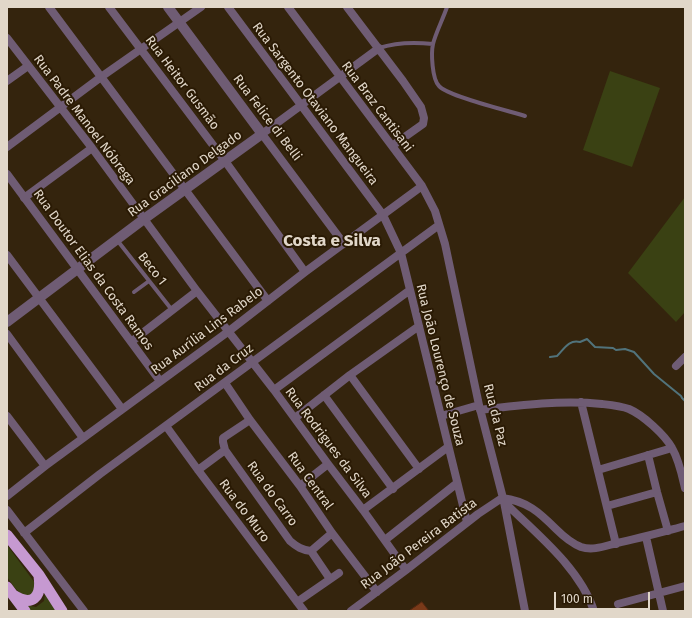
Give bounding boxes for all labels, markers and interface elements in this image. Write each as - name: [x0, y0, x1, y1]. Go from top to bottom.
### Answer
- street label: Rua Sargento Otaviano Mangueira: [249, 20, 381, 188]
- street label: Rua Heitor Gusmão: [142, 33, 222, 133]
- street label: Rua Padre Manoel Nóbrega: [30, 52, 138, 188]
- street label: Rua Braz Cantisani: [338, 59, 416, 155]
- street label: Rua Felice di Belli: [229, 72, 305, 164]
- street label: Rua Graciliano Delgado: [125, 127, 245, 221]
- street label: Rua Doutor Elias da Costa Ramos: [30, 187, 156, 353]
- district label: Costa e Silva: [283, 231, 381, 251]
- street label: Beco 1: [134, 249, 170, 289]
- street label: Rua João Lourenço de Souza: [412, 282, 468, 448]
- street label: Rua Aurília Lins Rabelo: [148, 284, 266, 378]
- street label: Rua da Cruz: [192, 341, 256, 395]
- street label: Rua da Paz: [480, 382, 510, 448]
- street label: Rua Rodrigues da Silva: [281, 385, 375, 501]
- street label: Rua Central: [284, 449, 336, 513]
- street label: Rua do Carro: [243, 459, 301, 529]
- street label: Rua do Muro: [215, 476, 273, 546]
- street label: Rua João Pereira Batista: [358, 495, 480, 593]
- scale bar: [556, 584, 652, 610]
- text: 100 m: [561, 592, 593, 606]

